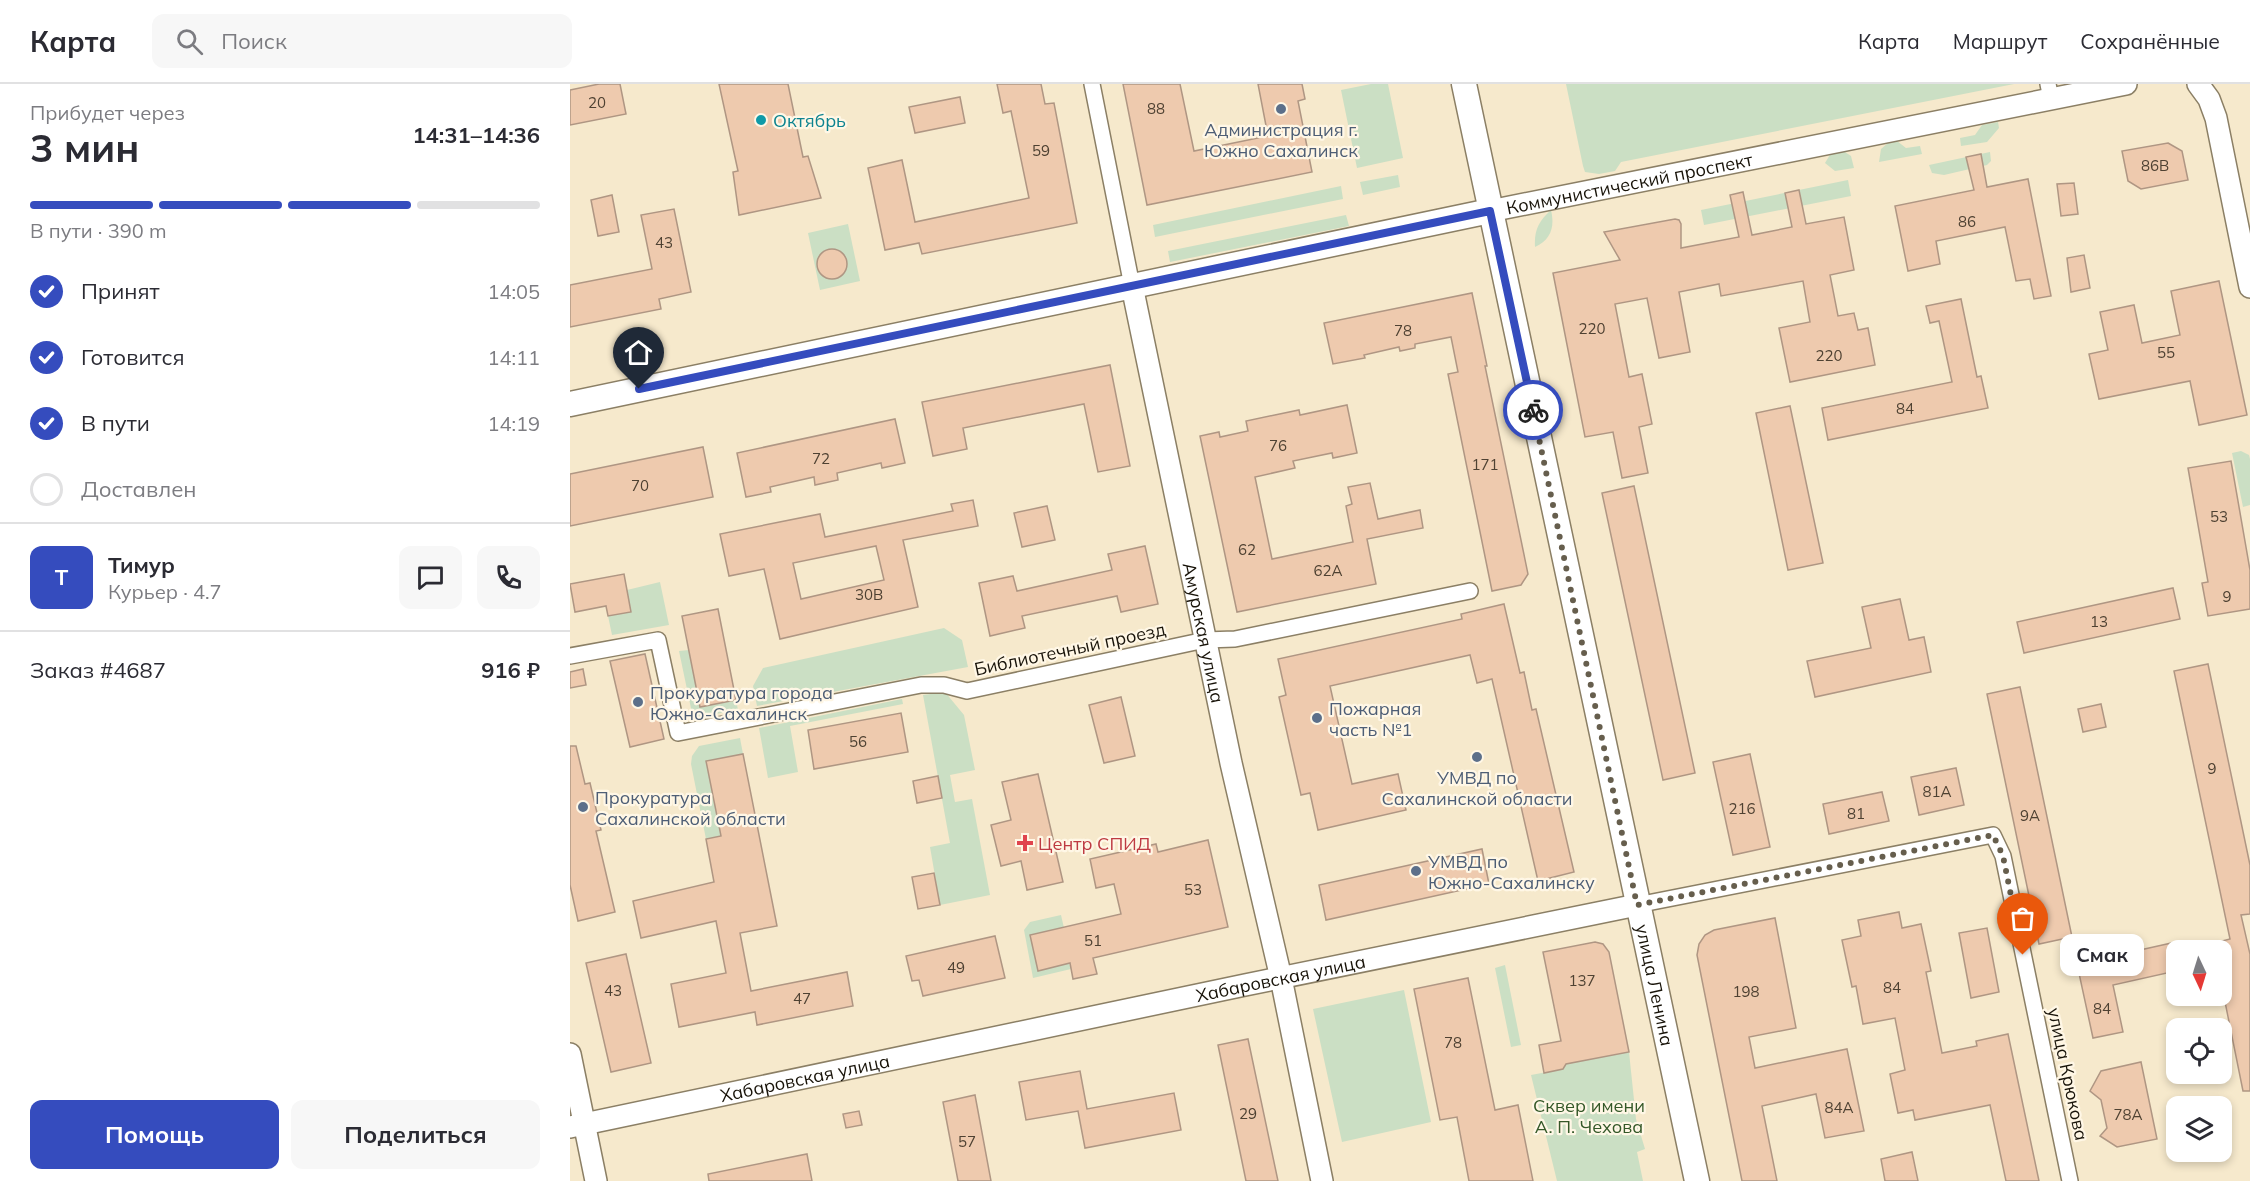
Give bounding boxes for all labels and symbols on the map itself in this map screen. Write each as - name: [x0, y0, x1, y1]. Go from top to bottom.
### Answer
- house number: 20: [588, 93, 606, 112]
- house number: 88: [1147, 99, 1165, 118]
- marker: Администрация г. Южно Сахалинск: [1274, 102, 1288, 116]
- place label: Октябрь: [773, 109, 846, 132]
- marker: Октябрь: [754, 113, 768, 127]
- place label: Администрация г. Южно Сахалинск: [1204, 118, 1358, 162]
- house number: 59: [1032, 141, 1050, 160]
- street label: Коммунистический проспект: [1504, 147, 1755, 219]
- house number: 86В: [2141, 156, 2169, 175]
- house number: 86: [1958, 212, 1976, 231]
- house number: 43: [655, 233, 673, 252]
- house number: 220: [1578, 319, 1606, 338]
- house number: 78: [1394, 321, 1412, 340]
- pin: [613, 327, 664, 389]
- house number: 55: [2157, 343, 2175, 362]
- house number: 220: [1815, 346, 1843, 365]
- courier: [1503, 380, 1563, 440]
- house number: 84: [1896, 399, 1914, 418]
- house number: 76: [1269, 436, 1287, 455]
- house number: 72: [812, 449, 830, 468]
- house number: 171: [1471, 455, 1499, 474]
- house number: 70: [631, 476, 649, 495]
- house number: 53: [2210, 507, 2228, 526]
- house number: 62: [1238, 540, 1256, 559]
- street label: Амурская улица: [1178, 560, 1230, 705]
- house number: 62А: [1313, 561, 1343, 580]
- house number: 30В: [855, 585, 883, 604]
- house number: 9: [2222, 587, 2232, 606]
- house number: 13: [2090, 612, 2108, 631]
- street label: Библиотечный проезд: [972, 617, 1168, 681]
- place label: Прокуратура города Южно-Сахалинск: [650, 681, 833, 725]
- marker: Прокуратура города Южно-Сахалинск: [631, 695, 645, 709]
- place label: Пожарная часть №1: [1329, 697, 1421, 741]
- marker: Пожарная часть №1: [1310, 711, 1324, 725]
- house number: 56: [849, 732, 867, 751]
- marker: УМВД по Сахалинской области: [1470, 750, 1484, 764]
- house number: 9: [2207, 759, 2217, 778]
- place label: УМВД по Сахалинской области: [1382, 766, 1572, 810]
- house number: 81А: [1922, 782, 1952, 801]
- place label: Прокуратура Сахалинской области: [595, 786, 786, 830]
- house number: 216: [1728, 799, 1756, 818]
- marker: Прокуратура Сахалинской области: [576, 800, 590, 814]
- house number: 81: [1847, 804, 1865, 823]
- house number: 9А: [2020, 806, 2040, 825]
- place label: Центр СПИД: [1038, 832, 1152, 855]
- marker: Центр СПИД: [1016, 834, 1034, 852]
- place label: УМВД по Южно-Сахалинску: [1427, 850, 1595, 894]
- marker: УМВД по Южно-Сахалинску: [1409, 864, 1423, 878]
- house number: 53: [1184, 880, 1202, 899]
- pin: [1997, 893, 2048, 955]
- street label: улица Ленина: [1631, 922, 1679, 1048]
- house number: 51: [1084, 931, 1102, 950]
- callout: Смак: [2059, 934, 2143, 976]
- north arrow: [2166, 940, 2232, 1006]
- street label: Хабаровская улица: [1194, 949, 1367, 1007]
- house number: 49: [947, 958, 965, 977]
- house number: 137: [1568, 971, 1596, 990]
- house number: 84: [1883, 978, 1901, 997]
- house number: 43: [604, 981, 622, 1000]
- house number: 198: [1732, 982, 1760, 1001]
- house number: 47: [793, 989, 811, 1008]
- house number: 84: [2093, 999, 2111, 1018]
- street label: улица Крюкова: [2043, 1005, 2093, 1143]
- house number: 78: [1444, 1033, 1462, 1052]
- street label: Хабаровская улица: [718, 1049, 892, 1107]
- park label: Сквер имени А. П. Чехова: [1533, 1094, 1645, 1138]
- house number: 84А: [1824, 1098, 1854, 1117]
- house number: 29: [1239, 1104, 1257, 1123]
- house number: 78А: [2113, 1105, 2143, 1124]
- house number: 57: [958, 1132, 976, 1151]

